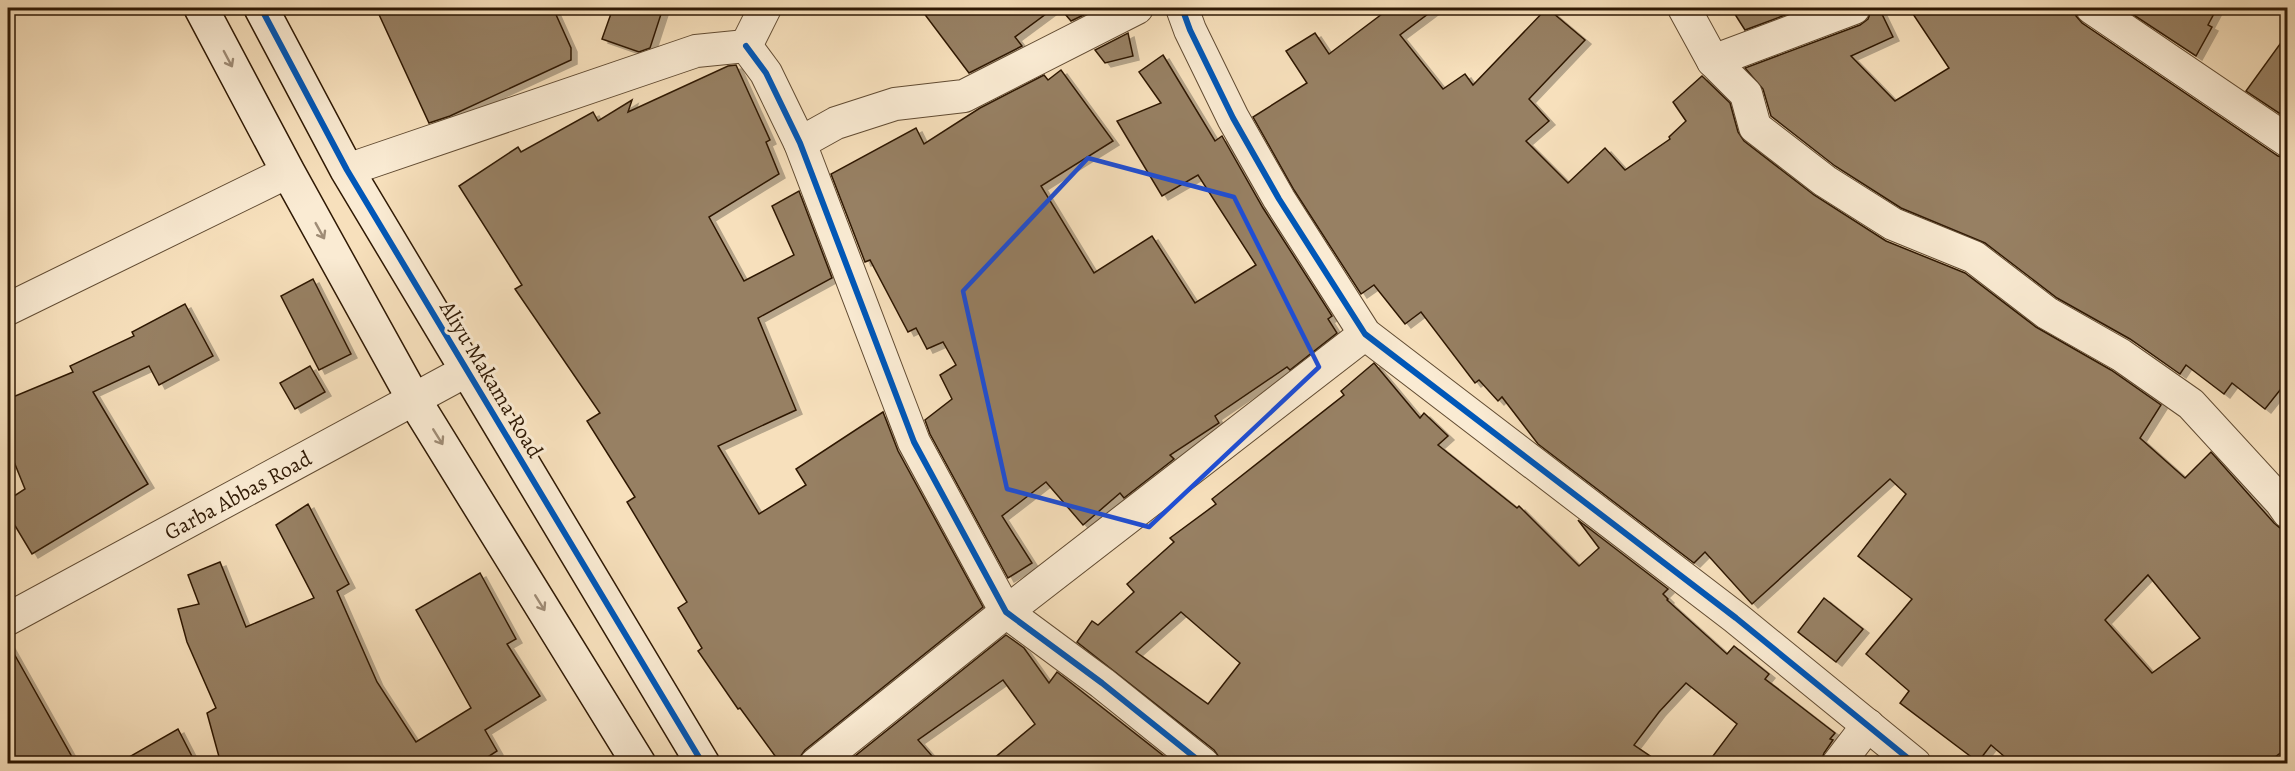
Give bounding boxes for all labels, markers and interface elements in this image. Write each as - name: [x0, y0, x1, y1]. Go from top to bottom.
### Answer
- one-way arrow: [223, 50, 234, 68]
- one-way arrow: [315, 222, 327, 239]
- street label: Aliyu Makama Road: [432, 295, 550, 464]
- one-way arrow: [432, 428, 444, 445]
- street label: Garba Abbas Road: [159, 443, 317, 548]
- one-way arrow: [535, 594, 547, 611]

